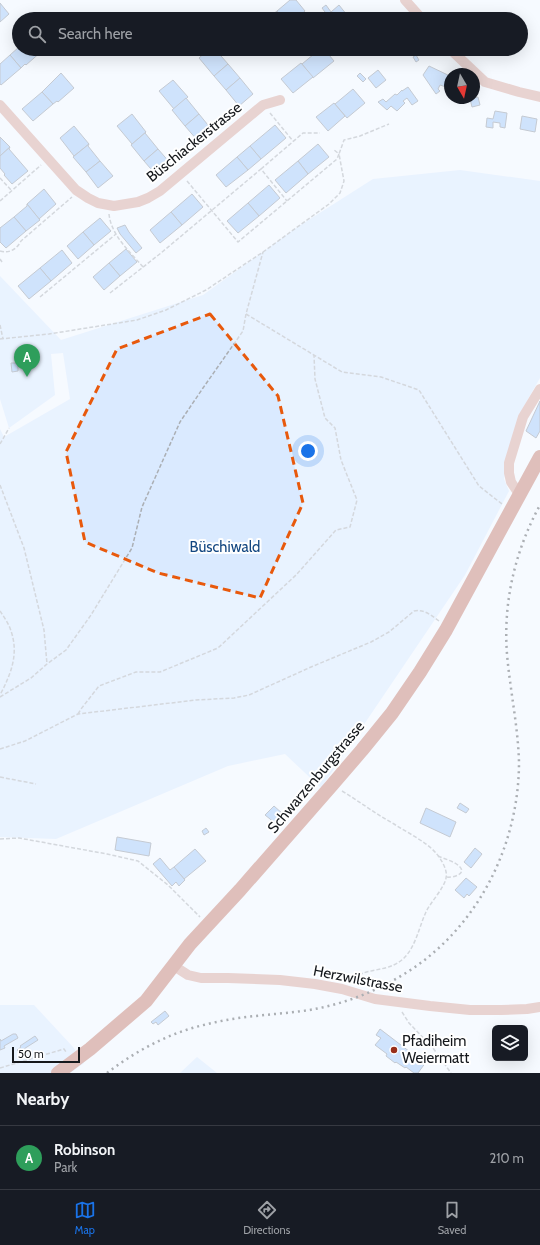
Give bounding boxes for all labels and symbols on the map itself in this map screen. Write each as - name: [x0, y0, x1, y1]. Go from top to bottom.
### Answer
- north arrow: [444, 68, 480, 104]
- street label: Büschiackerstrasse: [143, 98, 245, 186]
- pin: A: [14, 344, 40, 377]
- your location: [298, 441, 318, 461]
- park label: Büschiwald: [190, 538, 260, 556]
- street label: Schwarzenburgstrasse: [264, 717, 368, 837]
- street label: Herzwilstrasse: [312, 962, 405, 997]
- place label: Pfadiheim Weiermatt: [402, 1032, 469, 1067]
- scale bar: [12, 1045, 80, 1064]
- marker: Pfadiheim Weiermatt: [389, 1045, 399, 1055]

